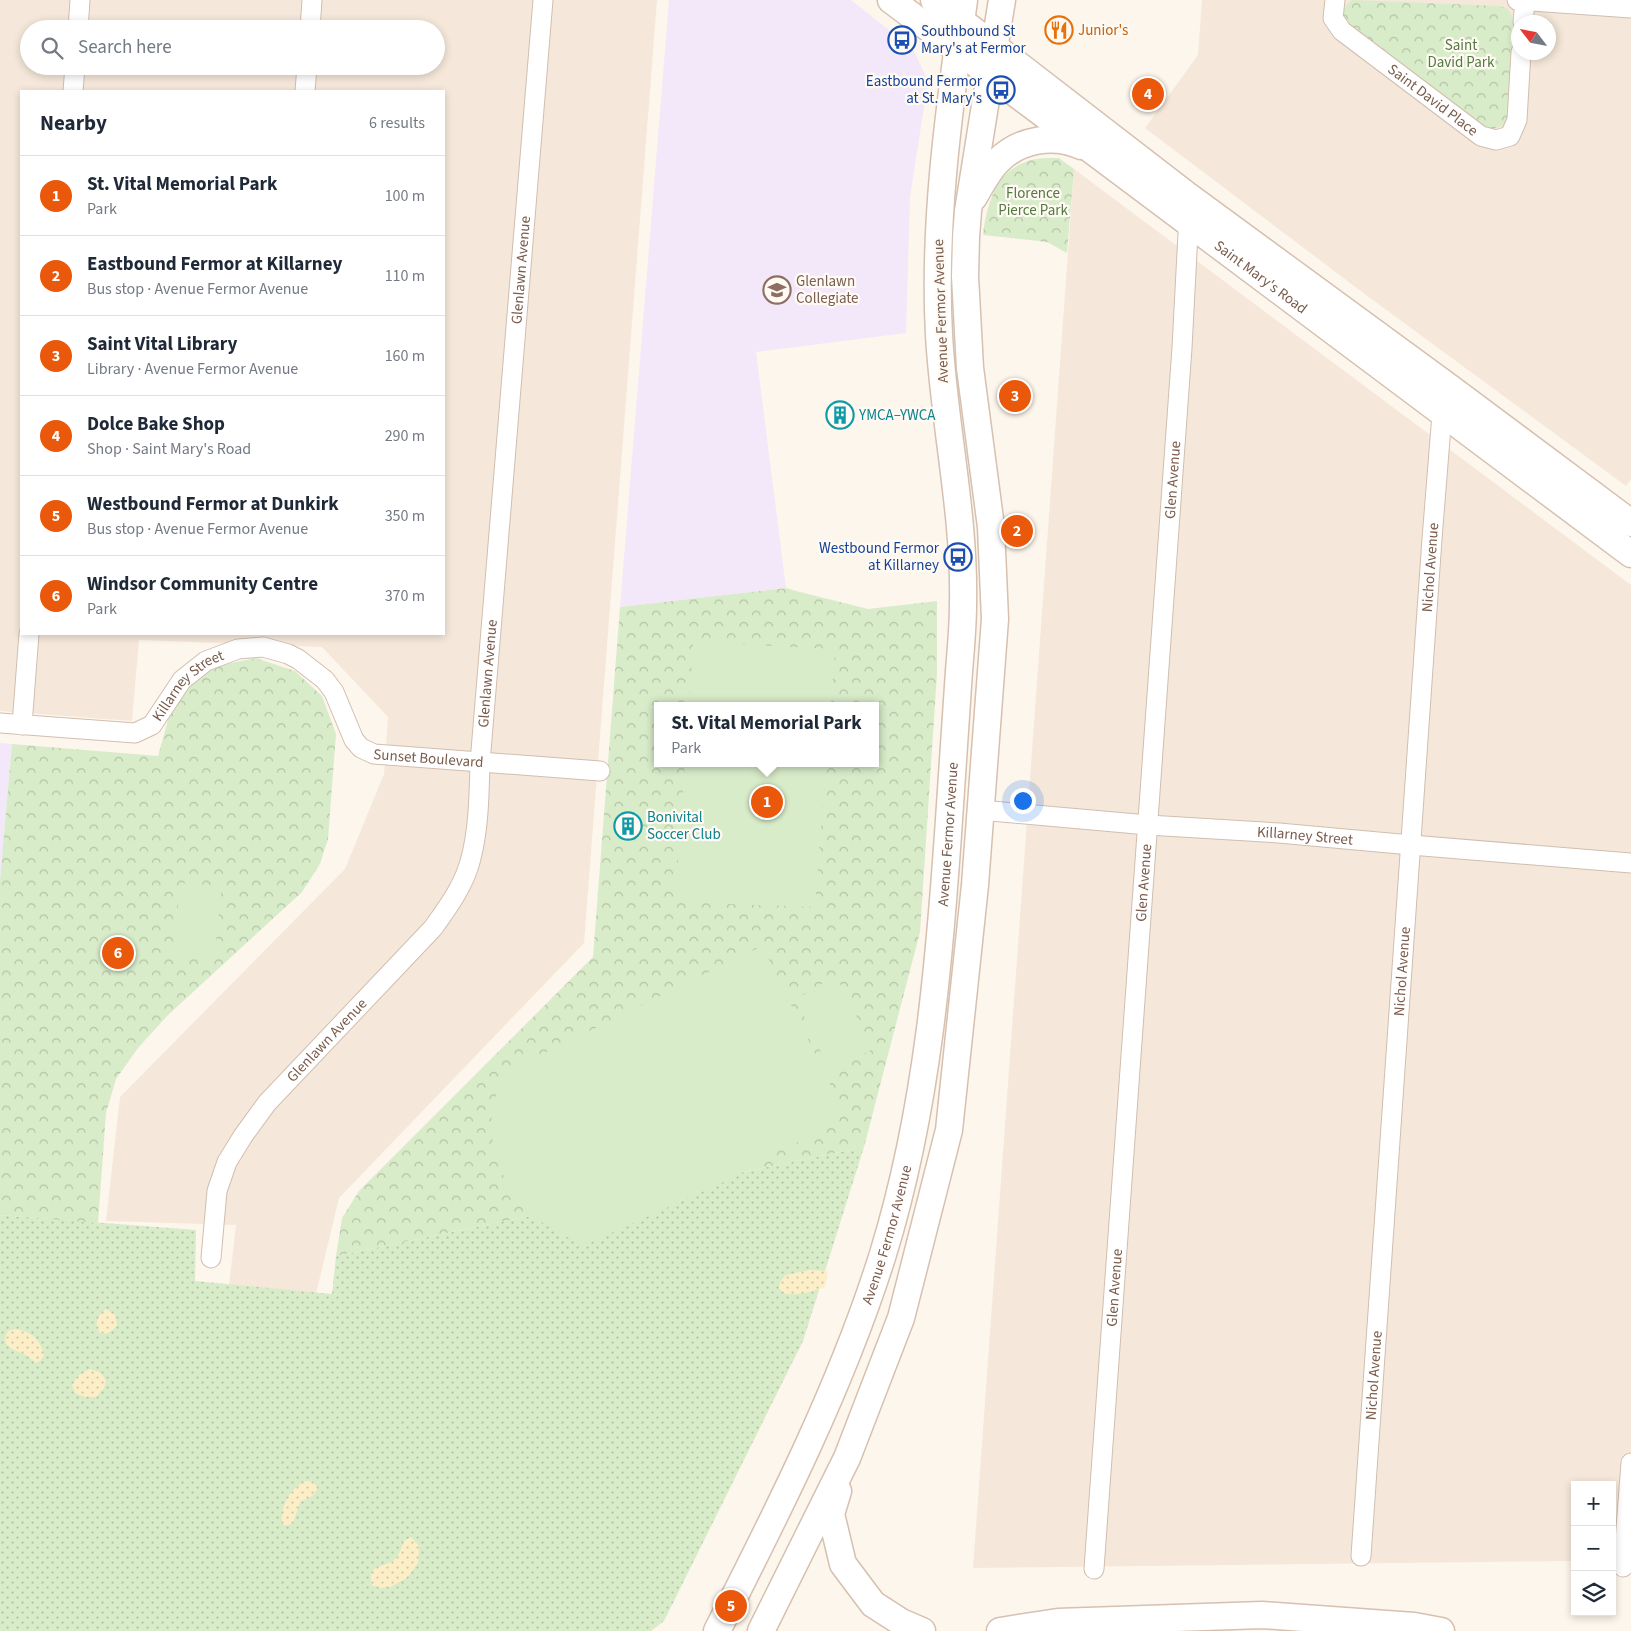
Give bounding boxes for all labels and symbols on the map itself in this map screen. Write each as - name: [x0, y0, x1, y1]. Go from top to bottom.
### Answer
- restaurant icon: Junior's: [1044, 15, 1074, 45]
- north arrow: [1511, 15, 1556, 60]
- place label: Junior's: [1078, 20, 1128, 41]
- place label: Southbound St Mary's at Fermor: [921, 21, 1027, 59]
- bus stop icon: Southbound St Mary's at Fermor: [887, 25, 917, 55]
- park label: Saint David Park: [1428, 35, 1495, 73]
- street label: Saint David Place: [1383, 59, 1483, 141]
- place label: Eastbound Fermor at St. Mary's: [866, 71, 983, 109]
- bus stop icon: Eastbound Fermor at St. Mary's: [986, 75, 1016, 105]
- pin: 4: [1132, 75, 1164, 113]
- park label: Florence Pierce Park: [998, 183, 1068, 221]
- street label: Glenlawn Avenue: [506, 215, 536, 325]
- street label: Saint Mary's Road: [1210, 235, 1312, 319]
- street label: Avenue Fermor Avenue: [928, 239, 954, 383]
- place label: Glenlawn Collegiate: [796, 271, 859, 309]
- school or university icon: Glenlawn Collegiate: [762, 275, 792, 305]
- pin: 3: [999, 377, 1031, 415]
- building icon: YMCA–YWCA: [825, 400, 855, 430]
- place label: YMCA–YWCA: [858, 405, 936, 426]
- street label: Glen Avenue: [1159, 440, 1186, 520]
- pin: 2: [1001, 512, 1033, 550]
- street label: Nichol Avenue: [1416, 522, 1444, 613]
- place label: Westbound Fermor at Killarney: [819, 538, 940, 576]
- bus stop icon: Westbound Fermor at Killarney: [943, 542, 973, 572]
- street label: Glenlawn Avenue: [472, 619, 502, 729]
- street label: Killarney Street: [147, 645, 227, 725]
- street label: Sunset Boulevard: [373, 743, 484, 773]
- street label: Avenue Fermor Avenue: [932, 762, 963, 907]
- pin: 1: [751, 783, 783, 821]
- your location: [1010, 788, 1036, 814]
- place label: Bonivital Soccer Club: [647, 807, 721, 845]
- building icon: Bonivital Soccer Club: [613, 811, 643, 841]
- street label: Killarney Street: [1256, 821, 1354, 850]
- street label: Glen Avenue: [1130, 843, 1157, 922]
- street label: Nichol Avenue: [1388, 926, 1415, 1017]
- pin: 6: [102, 934, 134, 972]
- street label: Glenlawn Avenue: [282, 994, 372, 1087]
- street label: Avenue Fermor Avenue: [856, 1163, 917, 1307]
- street label: Glen Avenue: [1101, 1248, 1128, 1327]
- street label: Nichol Avenue: [1360, 1330, 1387, 1421]
- pin: 5: [715, 1587, 747, 1625]

